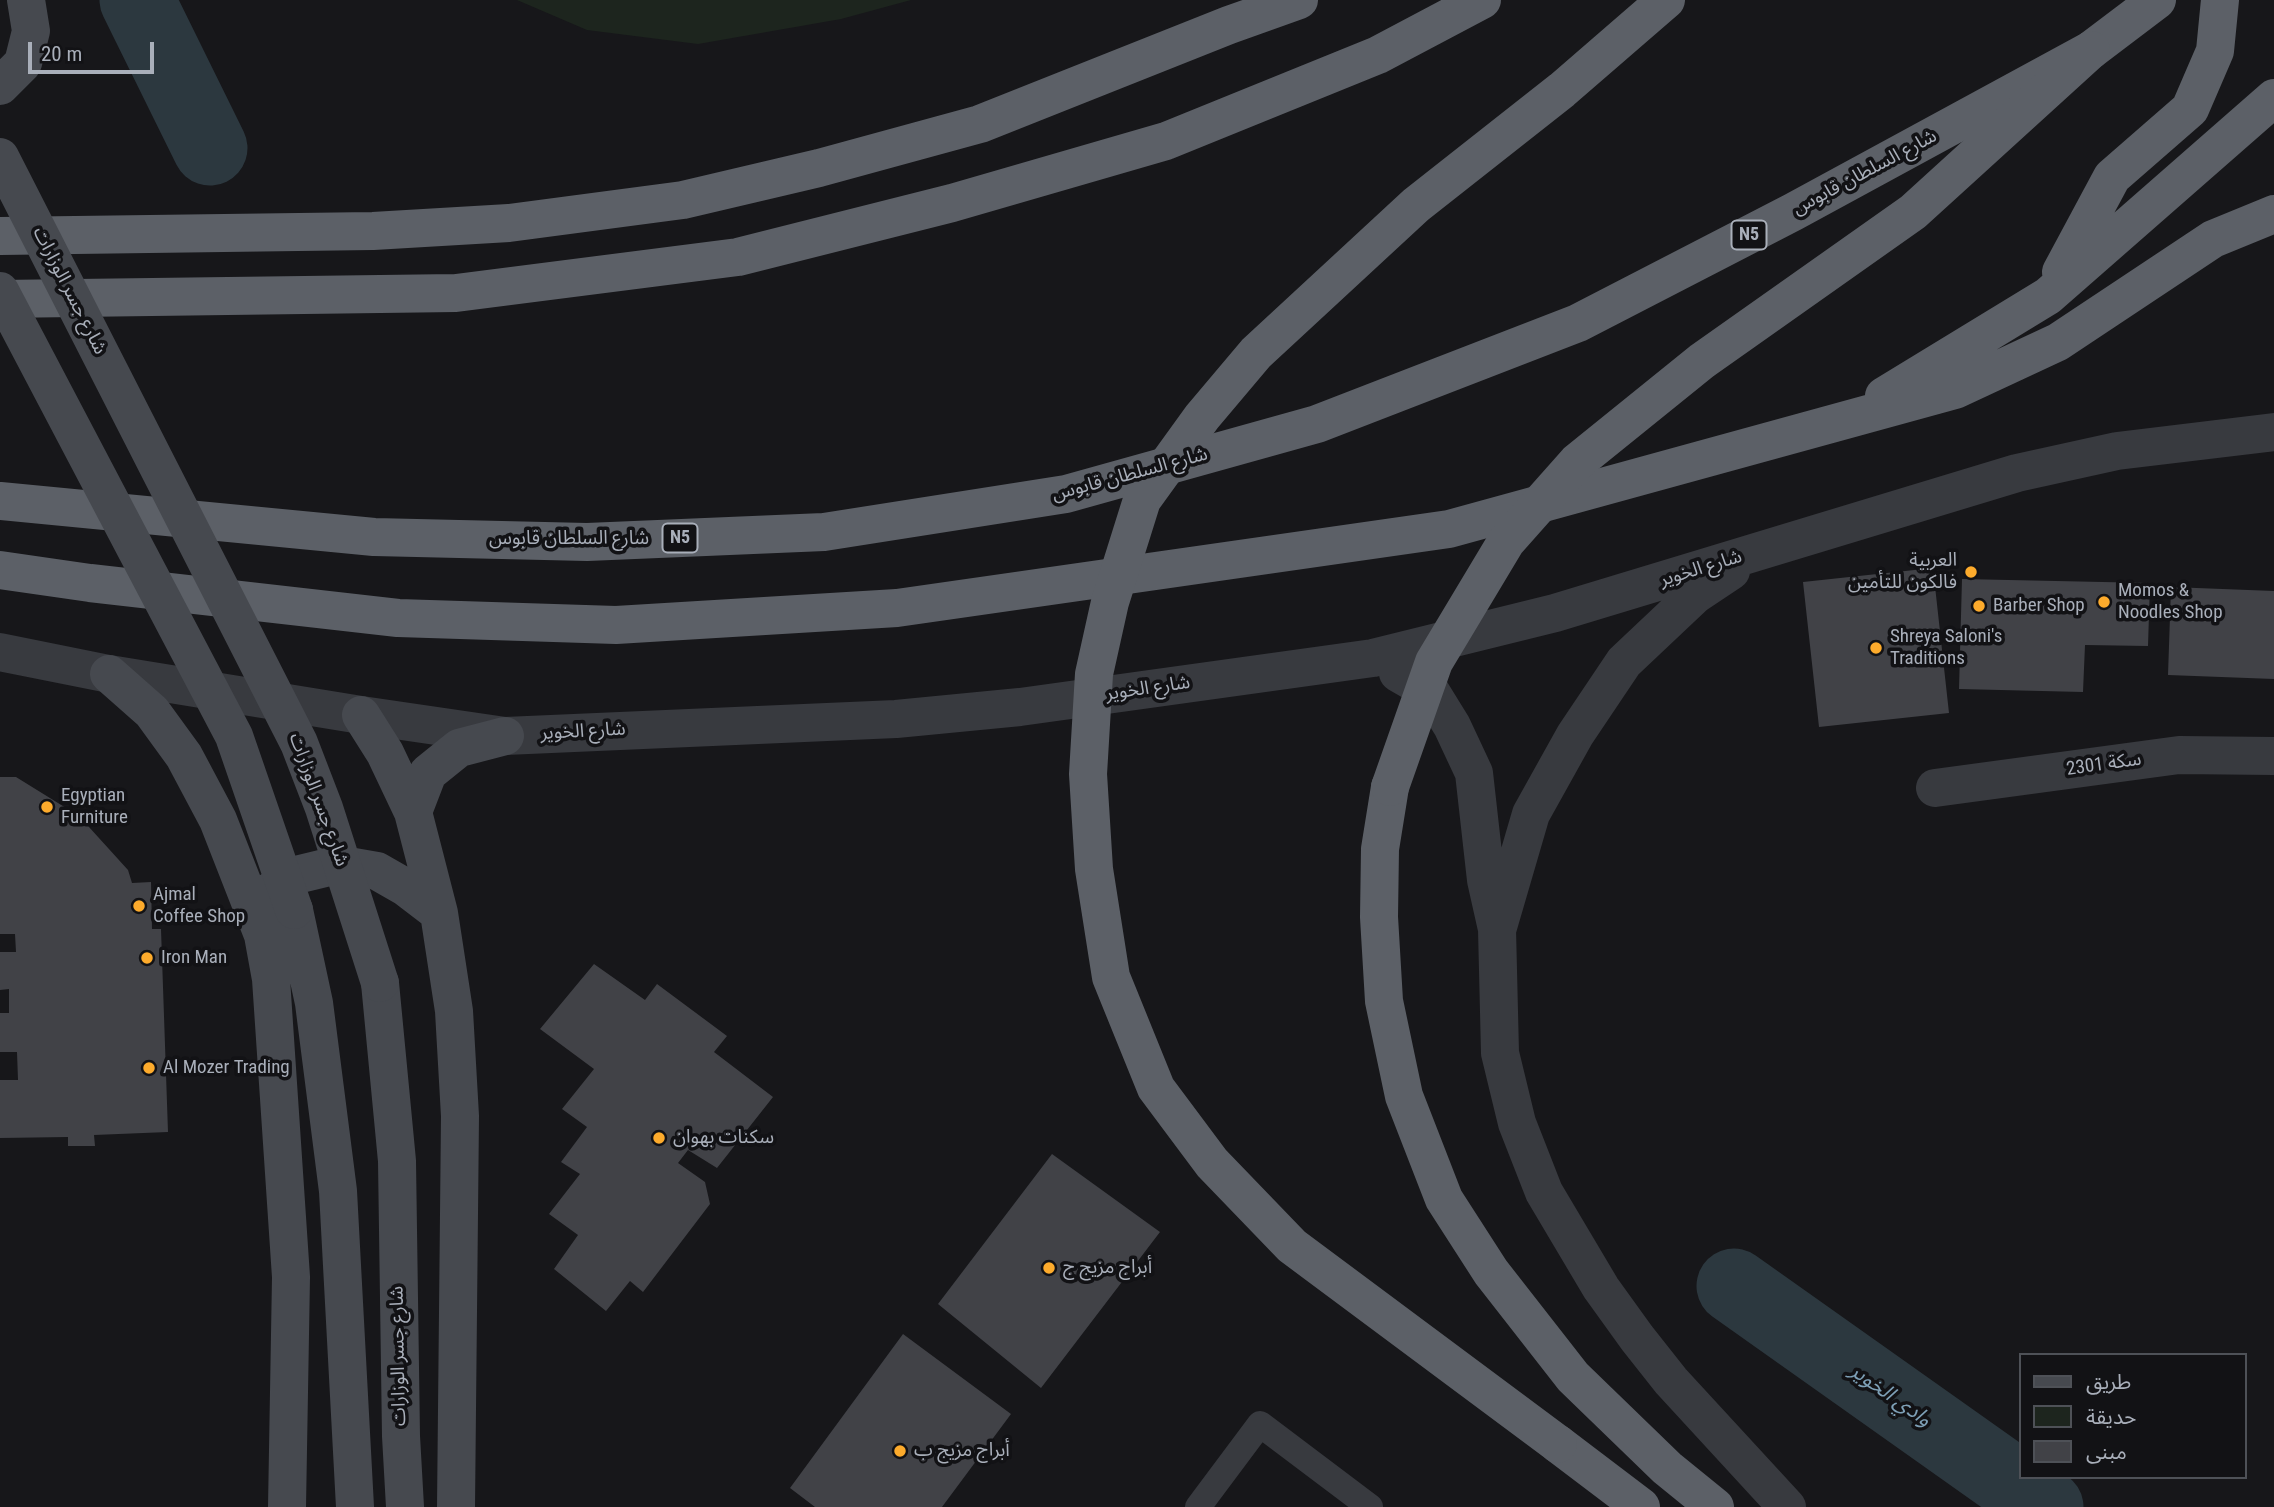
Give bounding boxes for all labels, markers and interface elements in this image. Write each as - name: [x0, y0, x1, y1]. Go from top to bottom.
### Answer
- scale bar: [32, 28, 158, 72]
- text: 20 m: [41, 42, 82, 66]
- street label: شارع السلطان قابوس: [1789, 125, 1941, 221]
- road number: N5: [1732, 220, 1766, 249]
- street label: شارع جسر الوزارات: [27, 223, 111, 359]
- street label: شارع السلطان قابوس: [1050, 443, 1210, 507]
- road number: N5: [662, 524, 698, 552]
- street label: شارع السلطان قابوس: [489, 528, 649, 550]
- street label: شارع الخوير: [1657, 546, 1745, 592]
- place label: العربية فالكون للتأمين: [1848, 550, 1957, 594]
- marker: العربية فالكون للتأمين: [1963, 564, 1979, 580]
- place label: Momos & Noodles Shop: [2118, 580, 2222, 624]
- marker: Momos & Noodles Shop: [2096, 594, 2112, 610]
- place label: Barber Shop: [1993, 595, 2085, 617]
- marker: Barber Shop: [1971, 598, 1987, 614]
- place label: Shreya Saloni's Traditions: [1890, 626, 2002, 670]
- marker: Shreya Saloni's Traditions: [1868, 640, 1884, 656]
- street label: شارع الخوير: [1104, 672, 1192, 706]
- street label: شارع الخوير: [540, 718, 626, 746]
- street label: شارع جسر الوزارات: [283, 730, 353, 870]
- street label: سكة 2301: [2065, 748, 2143, 782]
- place label: Egyptian Furniture: [61, 785, 128, 829]
- marker: Egyptian Furniture: [39, 799, 55, 815]
- place label: Ajmal Coffee Shop: [153, 884, 245, 928]
- marker: Ajmal Coffee Shop: [131, 898, 147, 914]
- place label: Iron Man: [161, 947, 227, 969]
- marker: Iron Man: [139, 950, 155, 966]
- place label: Al Mozer Trading: [163, 1057, 290, 1079]
- marker: Al Mozer Trading: [141, 1060, 157, 1076]
- place label: سكنات بهوان: [673, 1127, 774, 1149]
- marker: سكنات بهوان: [651, 1130, 667, 1146]
- place label: أبراج مزيج ج: [1063, 1257, 1152, 1279]
- marker: أبراج مزيج ج: [1041, 1260, 1057, 1276]
- street label: شارع جسر الوزارات: [386, 1286, 412, 1426]
- legend: [2018, 1353, 2246, 1479]
- water label: وادي الخوير: [1844, 1359, 1936, 1433]
- text: طريق: [2086, 1370, 2131, 1394]
- text: حديقة: [2086, 1405, 2136, 1429]
- place label: أبراج مزيج ب: [914, 1440, 1010, 1462]
- text: مبنى: [2086, 1440, 2127, 1464]
- marker: أبراج مزيج ب: [892, 1443, 908, 1459]

